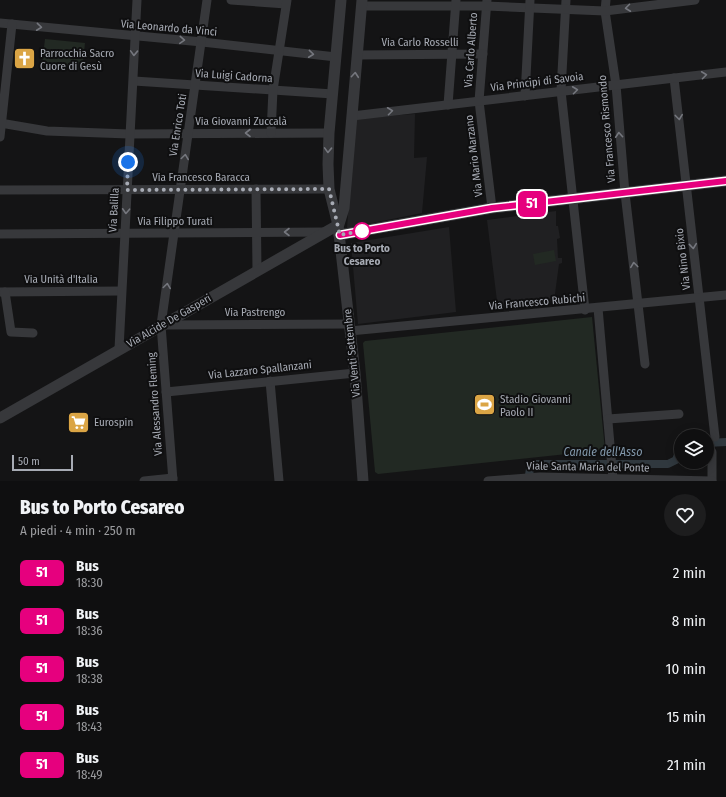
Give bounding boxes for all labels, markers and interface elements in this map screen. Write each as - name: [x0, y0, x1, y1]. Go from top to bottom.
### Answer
- one-way arrow: [625, 4, 631, 13]
- street label: Via Carlo Alberto: [462, 12, 480, 88]
- street label: Via Leonardo da Vinci: [120, 17, 218, 39]
- one-way arrow: [36, 22, 42, 31]
- one-way arrow: [179, 36, 185, 45]
- street label: Via Carlo Rosselli: [381, 36, 459, 49]
- church icon: Parrocchia Sacro Cuore di Gesù: [12, 46, 38, 72]
- place label: Parrocchia Sacro Cuore di Gesù: [40, 47, 115, 73]
- one-way arrow: [130, 50, 139, 56]
- one-way arrow: [308, 50, 314, 59]
- street label: Via Luigi Cadorna: [195, 67, 273, 85]
- street label: Via Principi di Savoia: [490, 70, 584, 94]
- one-way arrow: [701, 70, 707, 79]
- one-way arrow: [351, 72, 360, 78]
- street label: Via Francesco Rismondo: [596, 74, 618, 183]
- one-way arrow: [572, 86, 578, 95]
- street label: Via Enrico Toti: [167, 92, 189, 157]
- one-way arrow: [387, 107, 393, 116]
- street label: Via Mario Marzano: [462, 114, 485, 198]
- one-way arrow: [674, 114, 683, 120]
- street label: Via Giovanni Zuccalà: [195, 115, 287, 128]
- one-way arrow: [245, 129, 251, 137]
- one-way arrow: [615, 132, 624, 138]
- one-way arrow: [324, 147, 333, 153]
- your location: [118, 152, 138, 172]
- one-way arrow: [180, 154, 189, 160]
- street label: Via Francesco Baracca: [152, 171, 250, 184]
- street label: Via Balilla: [106, 187, 122, 233]
- line badge: 51: [514, 191, 550, 217]
- text: 51: [526, 195, 538, 212]
- one-way arrow: [121, 208, 130, 214]
- street label: Via Filippo Turati: [138, 215, 213, 228]
- marker: Bus to Porto Cesareo: [353, 222, 371, 240]
- street label: Via Nino Bixio: [673, 227, 693, 291]
- one-way arrow: [284, 228, 290, 236]
- place label: Bus to Porto Cesareo: [334, 242, 390, 268]
- one-way arrow: [688, 243, 697, 249]
- one-way arrow: [630, 262, 639, 268]
- street label: Via Unità d'Italia: [24, 273, 98, 286]
- one-way arrow: [162, 283, 171, 289]
- street label: Via Francesco Rubichi: [488, 291, 586, 313]
- street label: Via Alcide De Gasperi: [125, 292, 214, 350]
- street label: Via Pastrengo: [225, 306, 286, 319]
- street label: Via Venti Settembre: [341, 308, 363, 398]
- street label: Via Alessandro Fleming: [145, 351, 165, 456]
- street label: Via Lazzaro Spallanzani: [208, 358, 313, 382]
- sports icon: Stadio Giovanni Paolo II: [472, 392, 498, 418]
- place label: Stadio Giovanni Paolo II: [500, 393, 571, 419]
- supermarket icon: Eurospin: [65, 409, 91, 435]
- place label: Eurospin: [94, 416, 133, 429]
- map controls: [674, 429, 714, 469]
- button: layers: [674, 429, 714, 469]
- water label: Canale dell'Asso: [564, 445, 642, 459]
- scale bar: [12, 453, 73, 472]
- text: 50 m: [18, 455, 40, 468]
- street label: Viale Santa Maria del Ponte: [526, 459, 650, 475]
- button: heart: [664, 494, 706, 536]
- text: Bus to Porto Cesareo: [20, 496, 184, 519]
- text: A piedi · 4 min · 250 m: [20, 523, 135, 538]
- text: Bus: [76, 557, 99, 575]
- text: 51: [36, 564, 48, 581]
- text: 2 min: [673, 564, 706, 582]
- text: 18:30: [76, 575, 103, 590]
- text: Bus: [76, 605, 99, 623]
- text: 51: [36, 612, 48, 629]
- text: 8 min: [672, 612, 706, 630]
- text: 18:36: [76, 623, 103, 638]
- text: Bus: [76, 653, 99, 671]
- text: 51: [36, 660, 48, 677]
- text: 10 min: [666, 660, 706, 678]
- text: 18:38: [76, 671, 103, 686]
- text: Bus: [76, 701, 99, 719]
- text: 51: [36, 708, 48, 725]
- text: 15 min: [667, 708, 706, 726]
- text: 18:43: [76, 719, 102, 734]
- text: Bus: [76, 749, 99, 767]
- text: 51: [36, 756, 48, 773]
- text: 21 min: [667, 756, 706, 774]
- text: 18:49: [76, 767, 103, 782]

